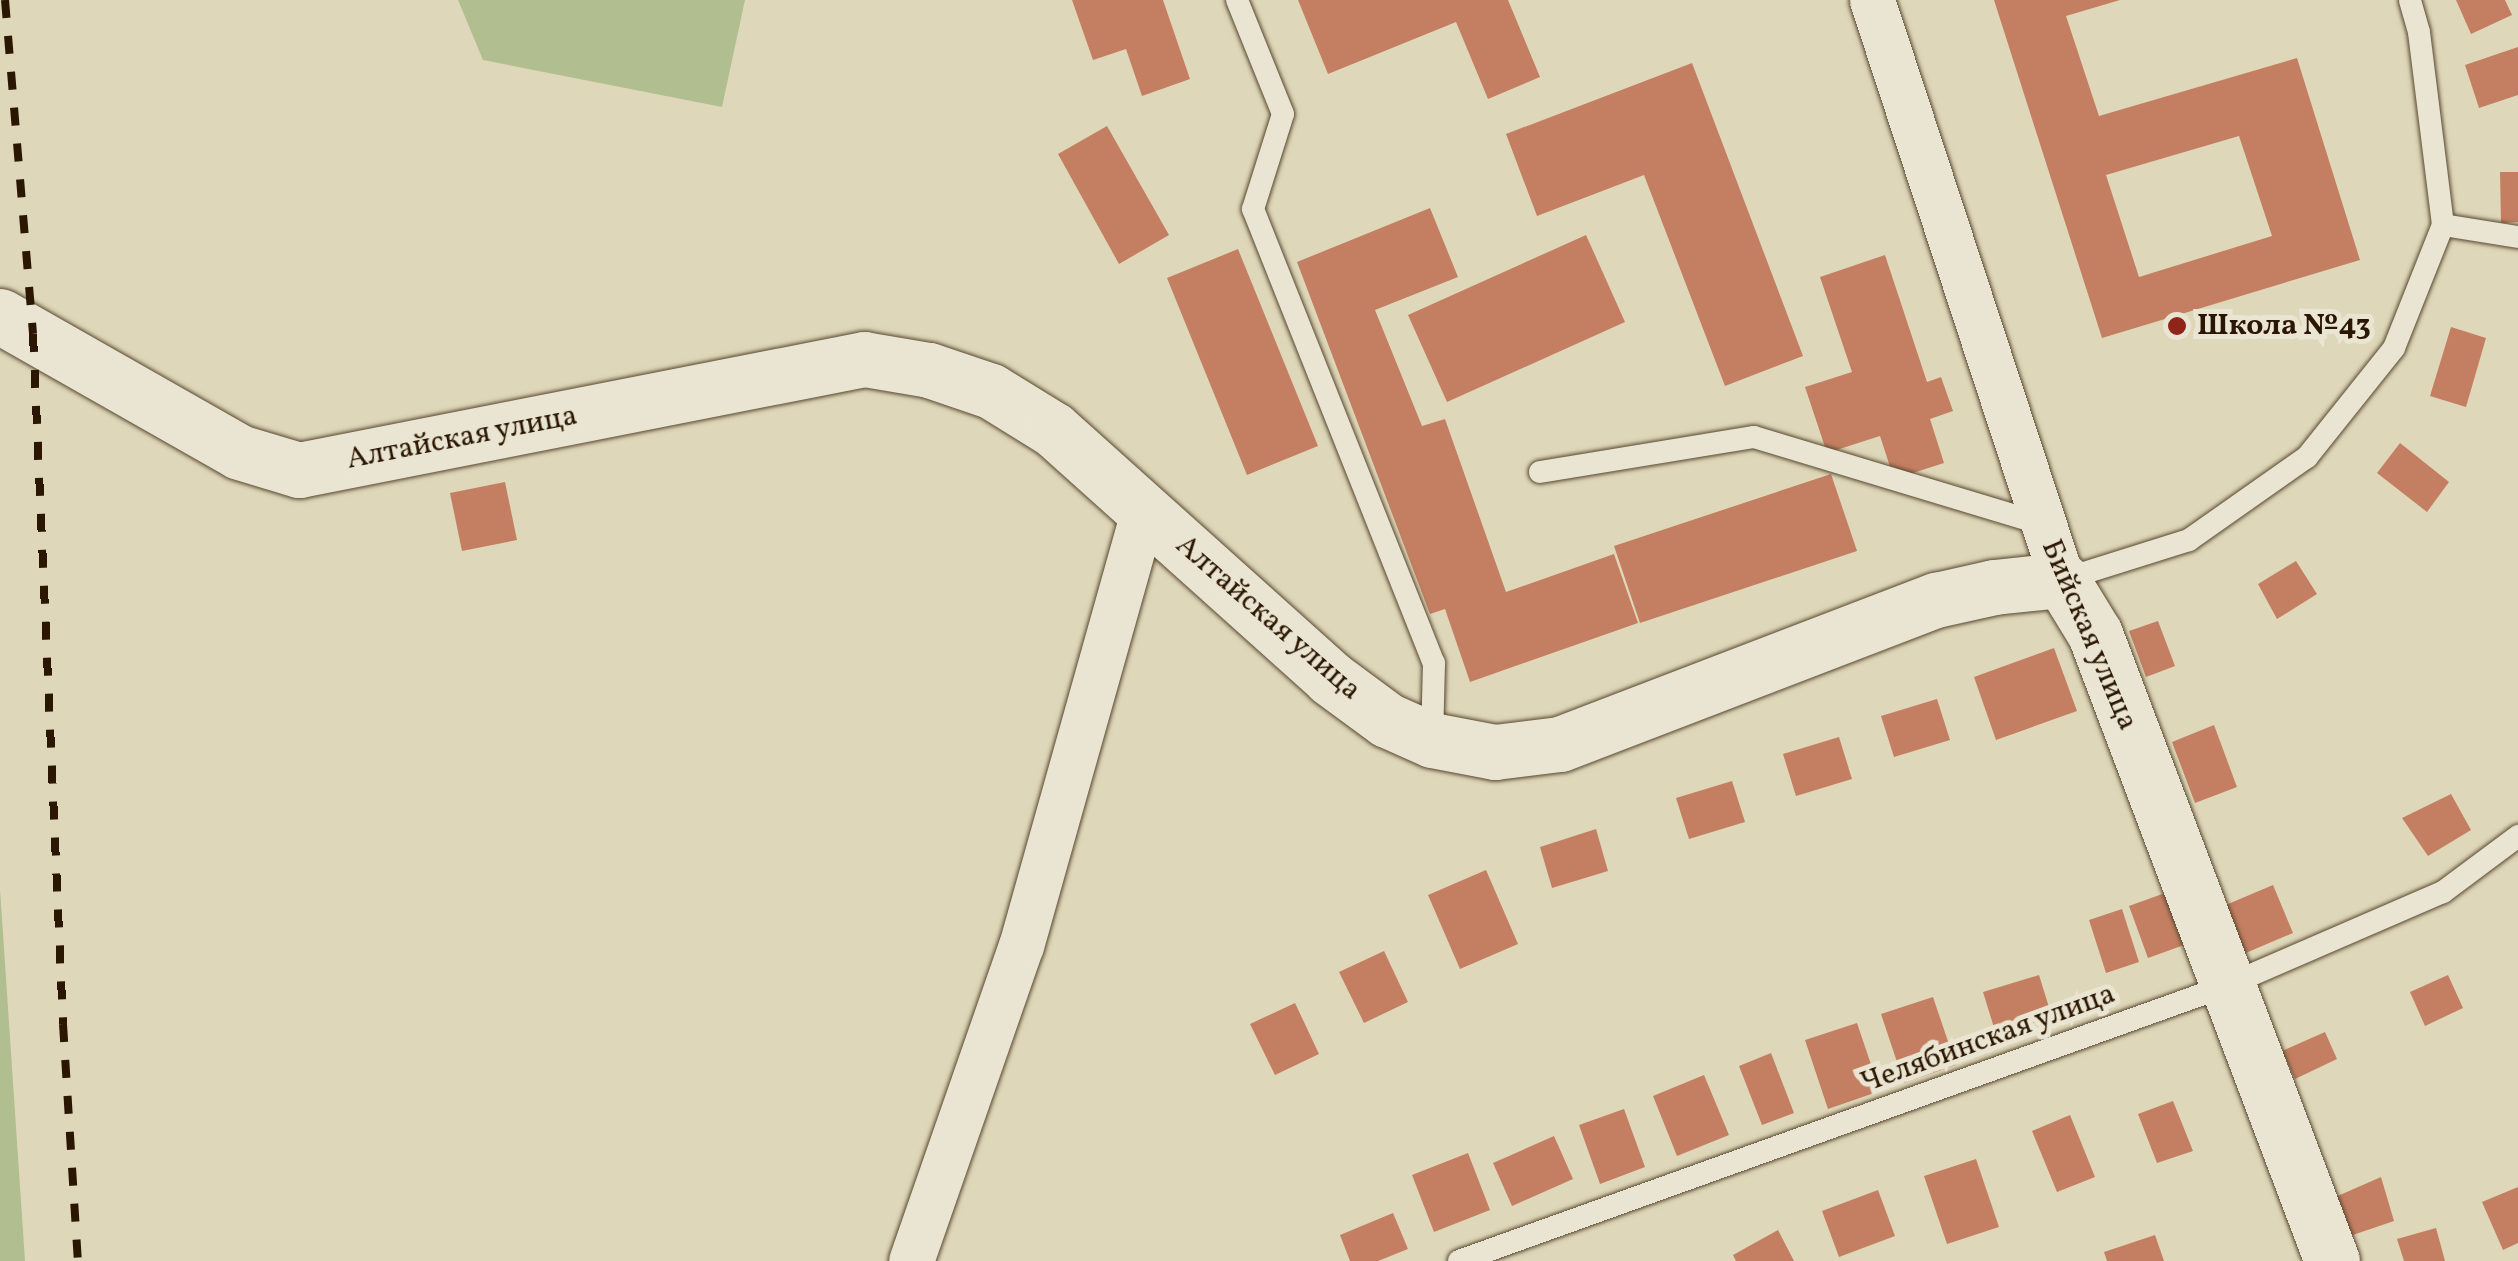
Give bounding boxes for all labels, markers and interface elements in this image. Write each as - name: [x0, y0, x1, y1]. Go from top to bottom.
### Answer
- place label: Школа №43: [2197, 308, 2371, 344]
- marker: Школа №43: [2166, 315, 2188, 337]
- street label: Алтайская улица: [343, 398, 581, 478]
- street label: Алтайская улица: [1167, 527, 1369, 709]
- street label: Бийская улица: [2032, 534, 2146, 736]
- street label: Челябинская улица: [1855, 976, 2121, 1102]

